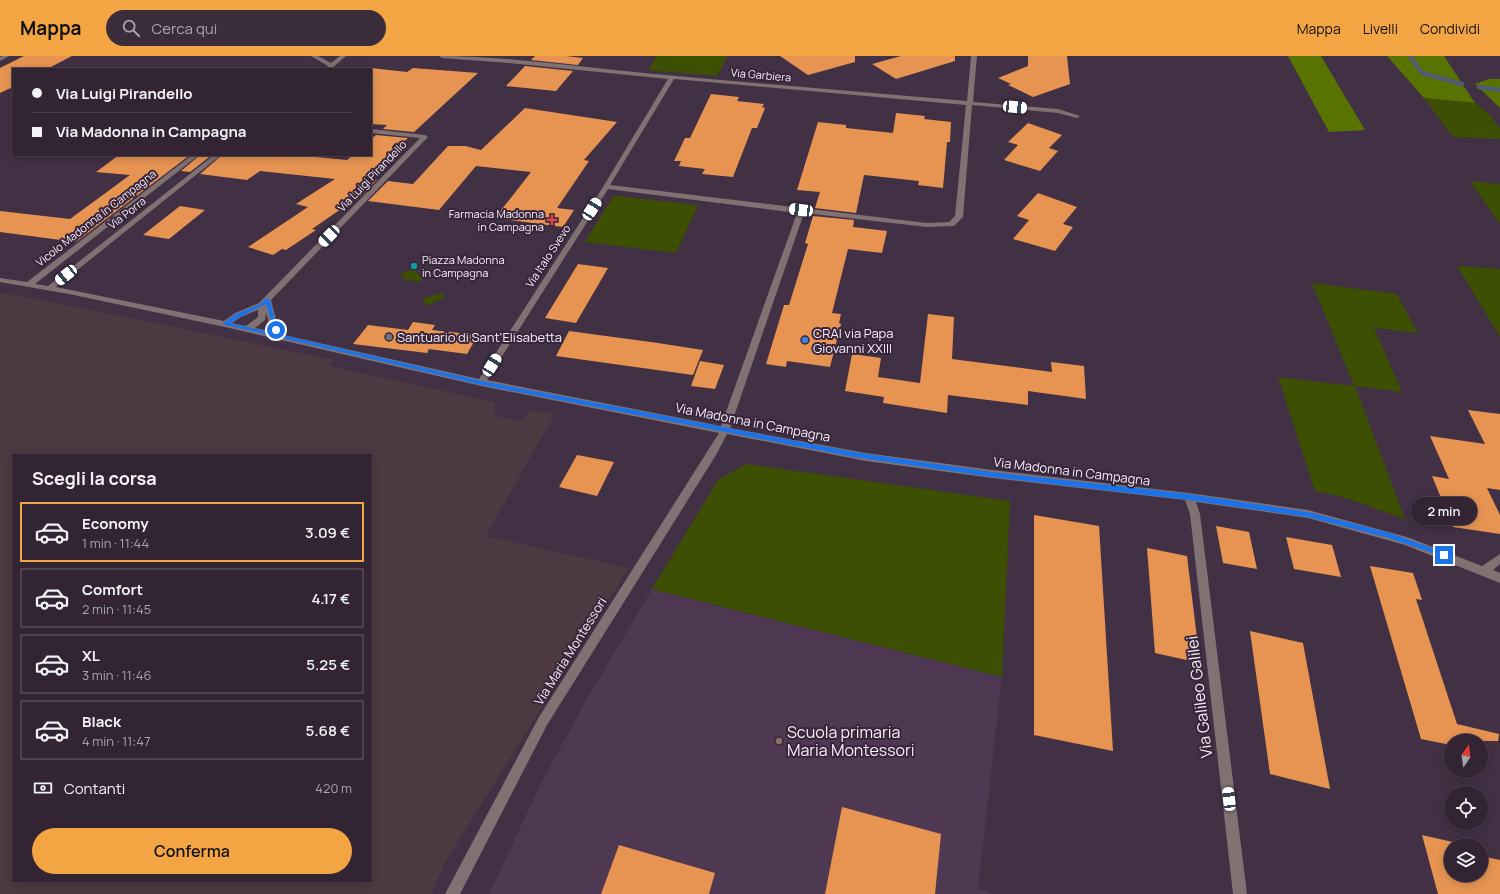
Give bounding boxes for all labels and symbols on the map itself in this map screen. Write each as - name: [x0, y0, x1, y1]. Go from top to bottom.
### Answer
- street label: Via Garbiera: [730, 64, 792, 85]
- car: [1003, 100, 1027, 114]
- street label: Via Luigi Pirandello: [334, 136, 410, 214]
- street label: Vicolo Madonna In Campagna: [32, 166, 159, 269]
- street label: Via Porra: [105, 193, 149, 232]
- car: [580, 196, 604, 222]
- car: [788, 203, 814, 217]
- place label: Farmacia Madonna in Campagna: [449, 206, 544, 234]
- marker: Farmacia Madonna in Campagna: [547, 215, 557, 225]
- street label: Via Italo Svevo: [522, 221, 574, 290]
- car: [316, 223, 342, 249]
- place label: Piazza Madonna in Campagna: [422, 252, 505, 280]
- marker: Piazza Madonna in Campagna: [409, 261, 419, 271]
- car: [53, 263, 79, 287]
- route start: [267, 321, 285, 339]
- place label: CRAI via Papa Giovanni XXIII: [813, 324, 894, 357]
- place label: Santuario di Sant'Elisabetta: [397, 328, 562, 346]
- marker: Santuario di Sant'Elisabetta: [384, 332, 394, 342]
- marker: CRAI via Papa Giovanni XXIII: [800, 335, 810, 345]
- car: [481, 352, 503, 378]
- street label: Via Madonna in Campagna: [674, 398, 832, 446]
- street label: Via Madonna in Campagna: [993, 452, 1151, 490]
- callout: 2 min: [1411, 497, 1477, 525]
- route end: [1435, 546, 1453, 564]
- street label: Via Maria Montessori: [529, 594, 611, 708]
- street label: Via Galileo Galilei: [1181, 635, 1217, 759]
- place label: Scuola primaria Maria Montessori: [787, 721, 915, 761]
- north arrow: [1444, 734, 1488, 778]
- marker: Scuola primaria Maria Montessori: [774, 736, 784, 746]
- car: [1222, 786, 1236, 812]

